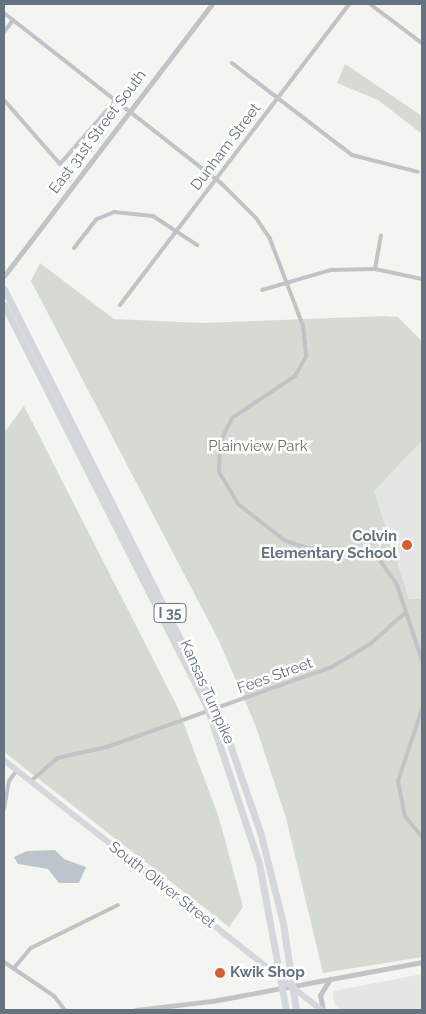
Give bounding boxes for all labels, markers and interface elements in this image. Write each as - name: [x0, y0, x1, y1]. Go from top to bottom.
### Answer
- street label: East 31st Street South: [46, 67, 150, 197]
- street label: Dunham Street: [187, 100, 265, 194]
- park label: Plainview Park: [208, 438, 308, 456]
- place label: Colvin Elementary School: [261, 527, 397, 562]
- marker: Colvin Elementary School: [401, 539, 413, 551]
- road number: I 35: [152, 602, 188, 624]
- street label: Kansas Turnpike: [176, 637, 238, 747]
- street label: Fees Street: [235, 654, 315, 698]
- street label: South Oliver Street: [105, 838, 219, 932]
- place label: Kwik Shop: [230, 964, 305, 982]
- marker: Kwik Shop: [214, 967, 226, 979]

